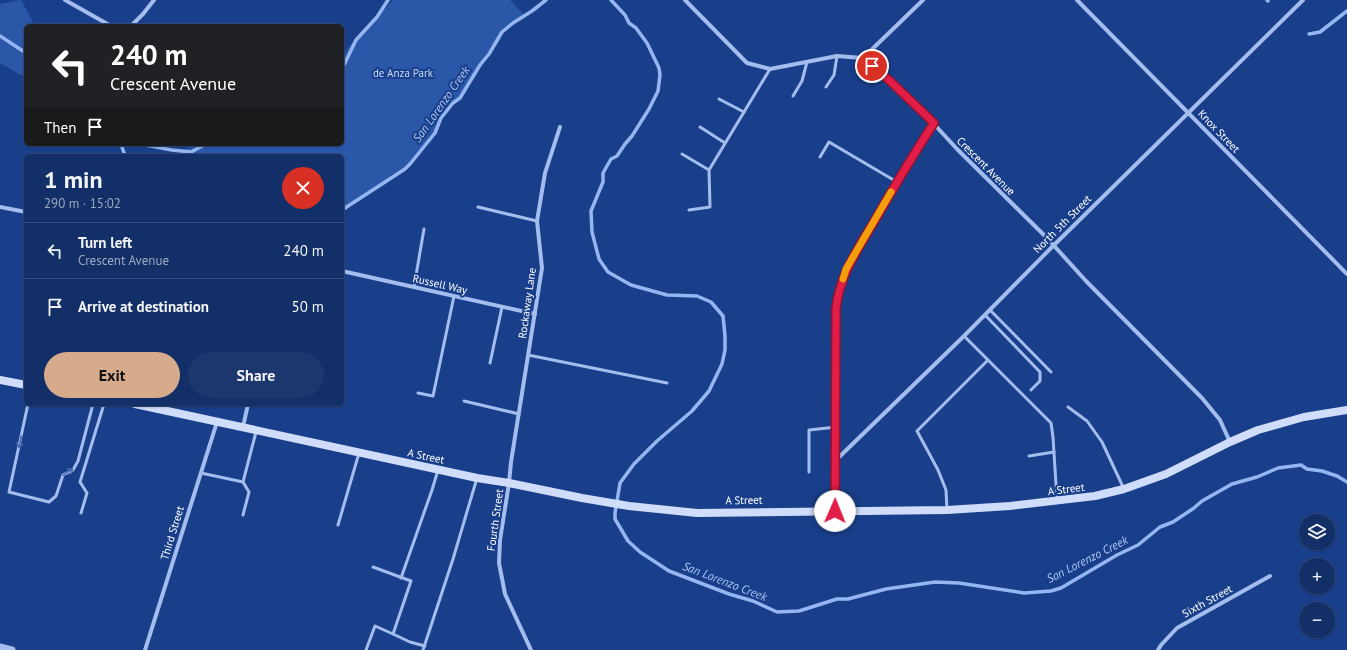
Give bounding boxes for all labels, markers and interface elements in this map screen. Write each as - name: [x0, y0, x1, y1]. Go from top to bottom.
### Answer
- text: 240 m: [110, 36, 187, 73]
- icon: left: [44, 40, 96, 92]
- pin: [855, 49, 889, 83]
- icon: arrive: [861, 55, 883, 77]
- water label: San Lorenzo Creek: [409, 63, 473, 145]
- park label: de Anza Park: [373, 66, 434, 80]
- text: Crescent Avenue: [110, 72, 236, 95]
- street label: Knox Street: [1195, 107, 1243, 156]
- icon: arrive: [84, 116, 106, 138]
- text: Then: [44, 118, 76, 137]
- street label: Crescent Avenue: [954, 134, 1018, 198]
- text: 1 min: [44, 164, 103, 195]
- button: close: [282, 167, 324, 209]
- street label: North 5th Street: [1030, 192, 1094, 256]
- text: 290 m · 15:02: [44, 195, 121, 212]
- text: Turn left: [78, 233, 132, 252]
- icon: left: [44, 240, 66, 262]
- text: 240 m: [283, 241, 324, 260]
- text: Crescent Avenue: [78, 252, 169, 269]
- street label: Rockaway Lane: [515, 266, 539, 339]
- street label: Russell Way: [411, 271, 470, 297]
- icon: arrive: [44, 296, 66, 318]
- text: Arrive at destination: [78, 297, 209, 316]
- text: 50 m: [291, 297, 324, 316]
- button: Exit: [44, 352, 180, 398]
- button: Share: [188, 352, 324, 398]
- one-way arrow: [15, 435, 23, 448]
- street label: A Street: [406, 445, 446, 467]
- one-way arrow: [62, 467, 74, 475]
- street label: A Street: [1047, 480, 1085, 498]
- street label: Fourth Street: [484, 488, 506, 552]
- position arrow: [814, 490, 856, 532]
- street label: A Street: [725, 493, 763, 507]
- street label: Third Street: [157, 504, 187, 562]
- map controls: [1299, 514, 1335, 638]
- button: layers: [1299, 514, 1335, 550]
- water label: San Lorenzo Creek: [1044, 532, 1131, 586]
- water label: San Lorenzo Creek: [681, 558, 770, 604]
- button: +: [1299, 558, 1335, 594]
- street label: Sixth Street: [1179, 581, 1235, 621]
- button: −: [1299, 602, 1335, 638]

